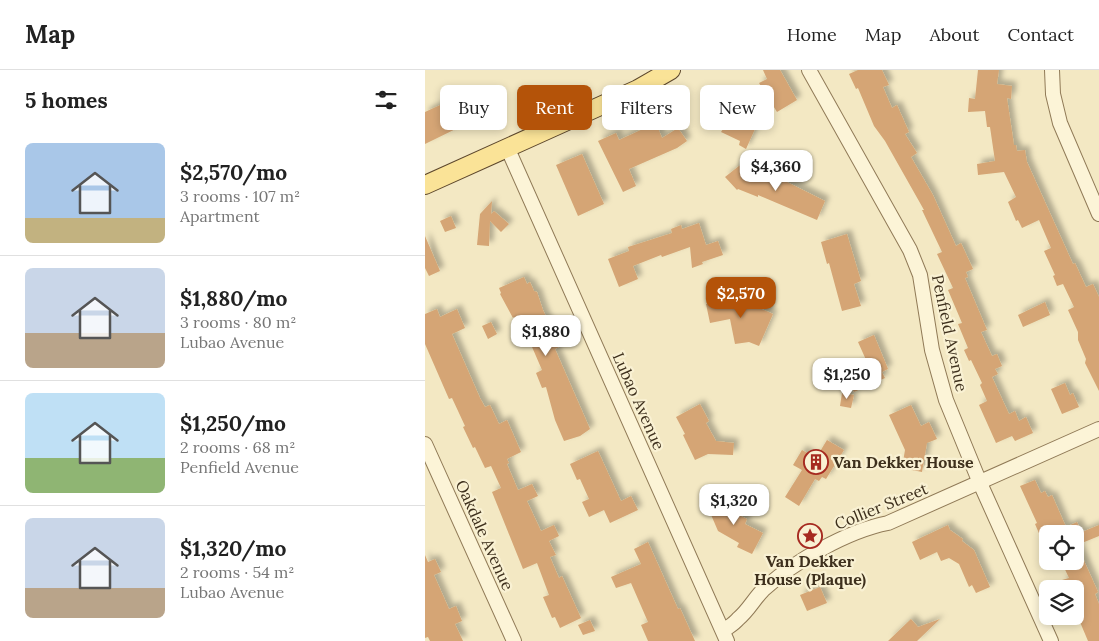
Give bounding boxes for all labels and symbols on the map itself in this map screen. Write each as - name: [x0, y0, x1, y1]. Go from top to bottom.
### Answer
- pin: $4,360: [735, 150, 817, 192]
- street label: Penfield Avenue: [928, 273, 972, 394]
- pin: $2,570: [700, 276, 782, 319]
- pin: $1,880: [505, 314, 587, 357]
- street label: Lubao Avenue: [609, 349, 669, 453]
- pin: $1,250: [806, 358, 888, 400]
- building icon: Van Dekker House: [803, 449, 829, 475]
- place label: Van Dekker House: [833, 452, 974, 472]
- street label: Oakdale Avenue: [452, 477, 518, 594]
- street label: Collier Street: [831, 478, 931, 534]
- pin: $1,320: [693, 484, 775, 526]
- place icon: Van Dekker House (Plaque): [797, 523, 823, 549]
- place label: Van Dekker House (Plaque): [754, 551, 866, 590]

